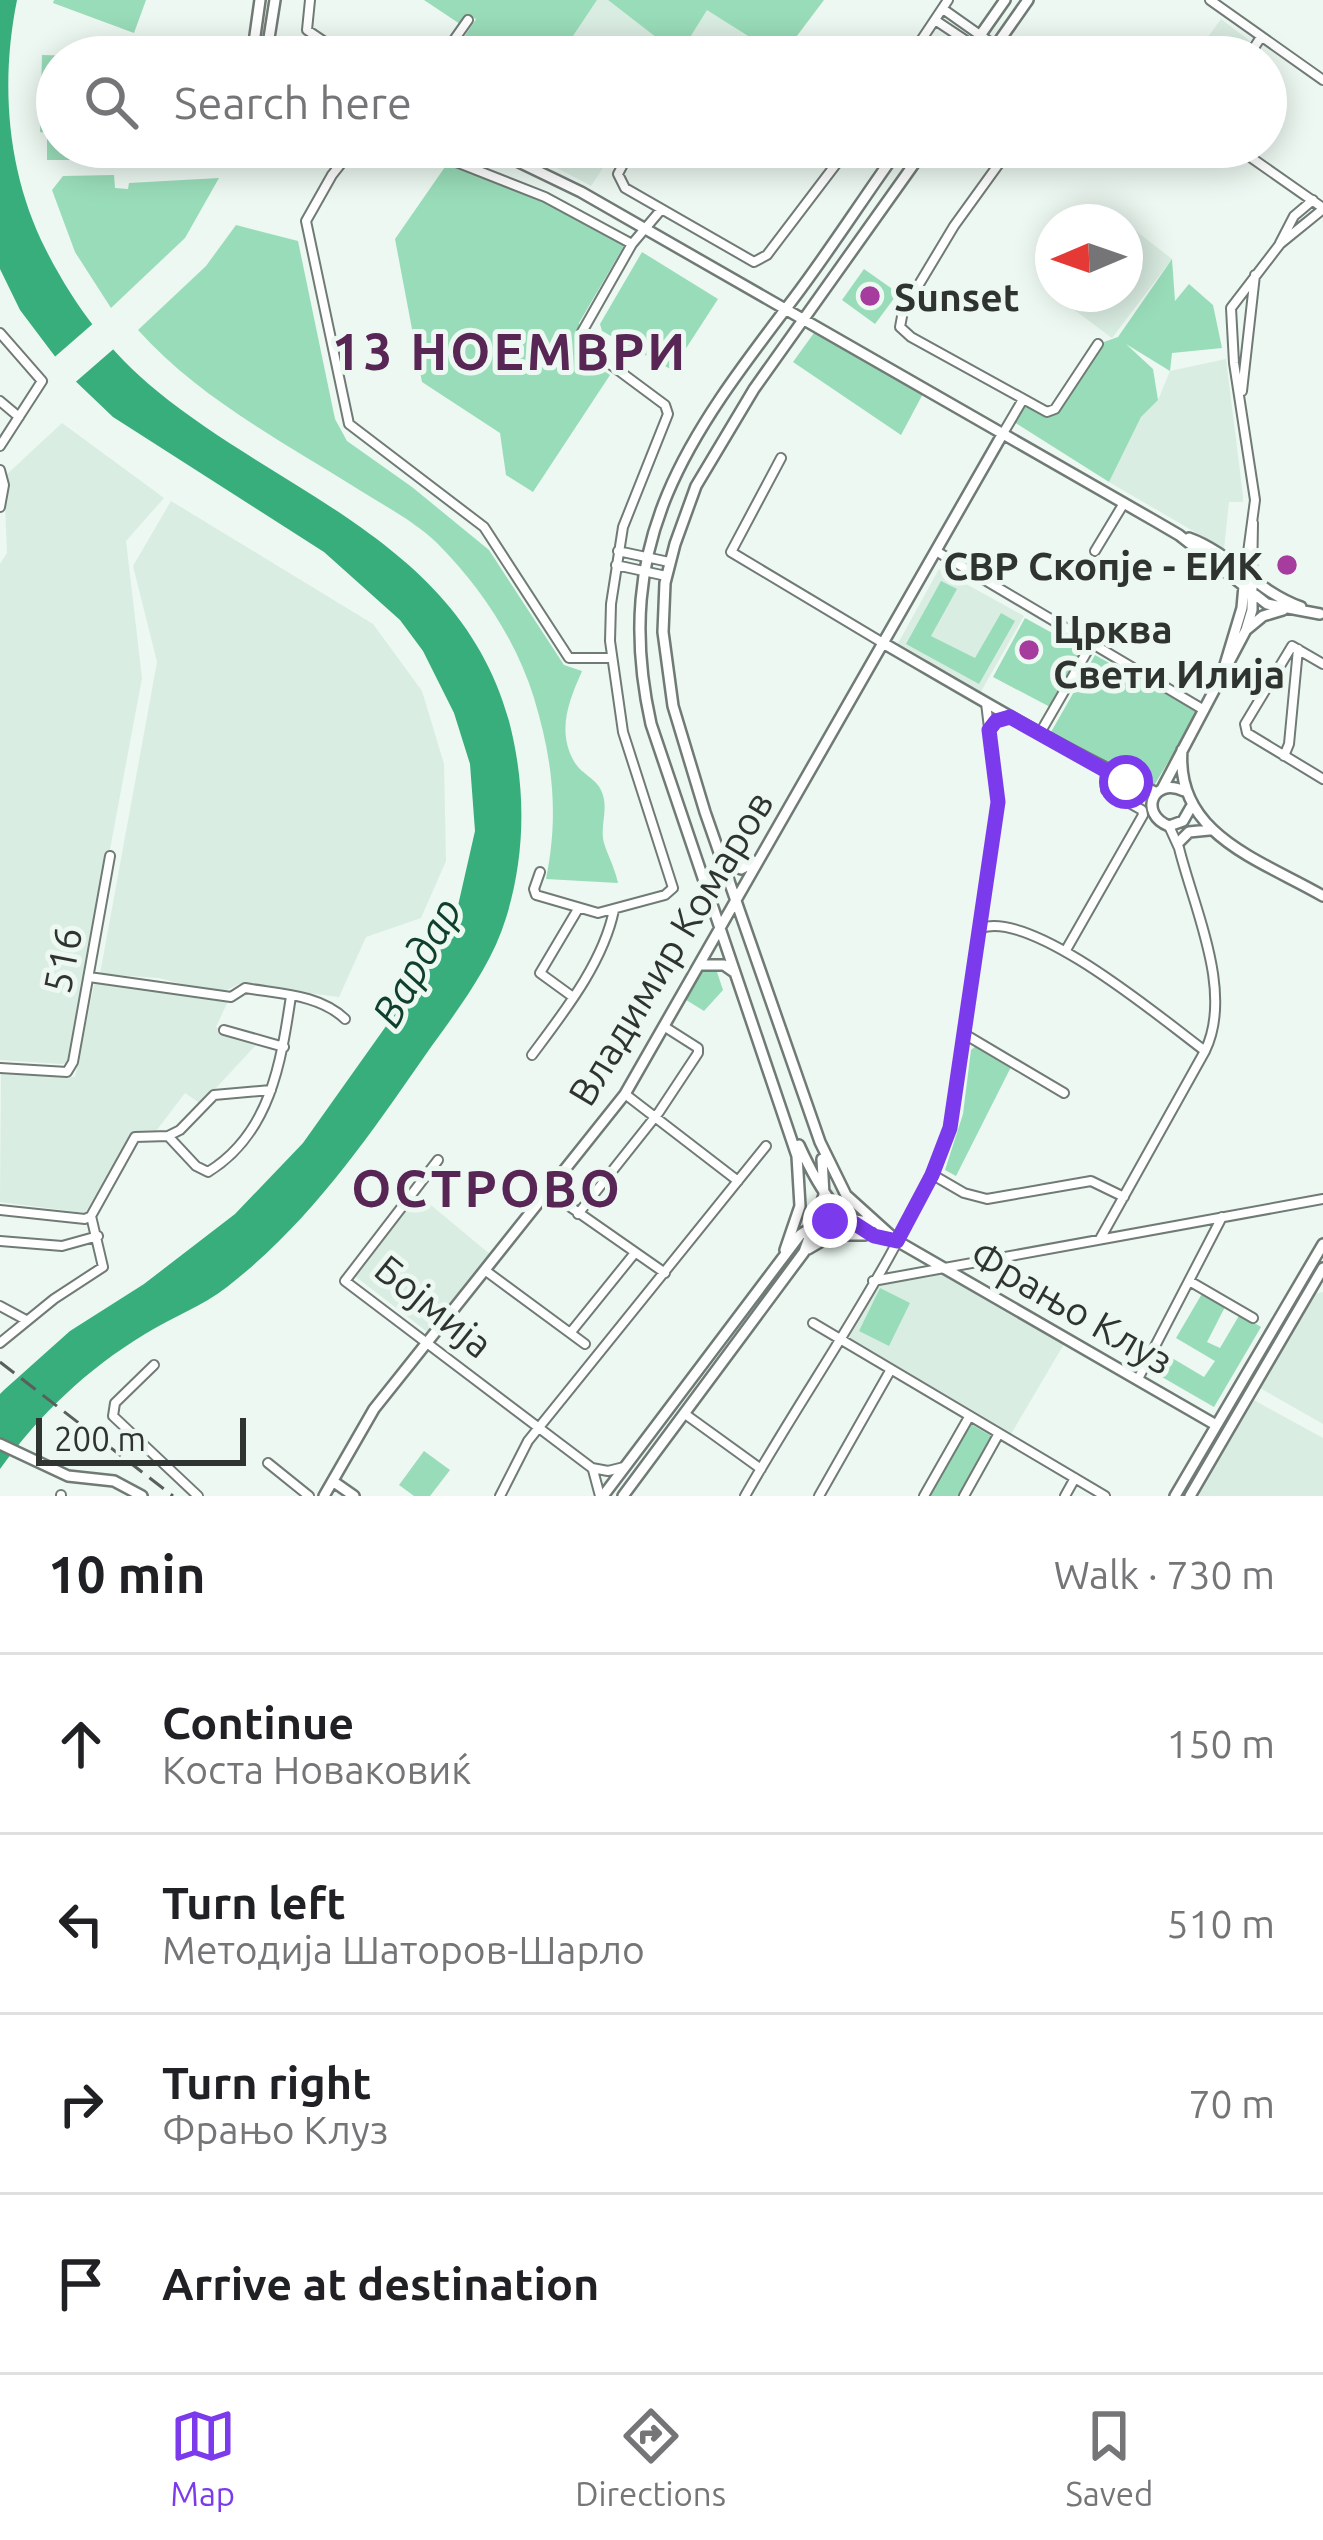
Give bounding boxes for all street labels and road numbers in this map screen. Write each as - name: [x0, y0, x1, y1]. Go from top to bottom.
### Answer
- street label: Владимир Комаров: [559, 783, 781, 1113]
- street label: 516: [35, 924, 89, 996]
- street label: Фрањо Клуз: [963, 1232, 1181, 1382]
- street label: Бојмија: [367, 1246, 501, 1366]

